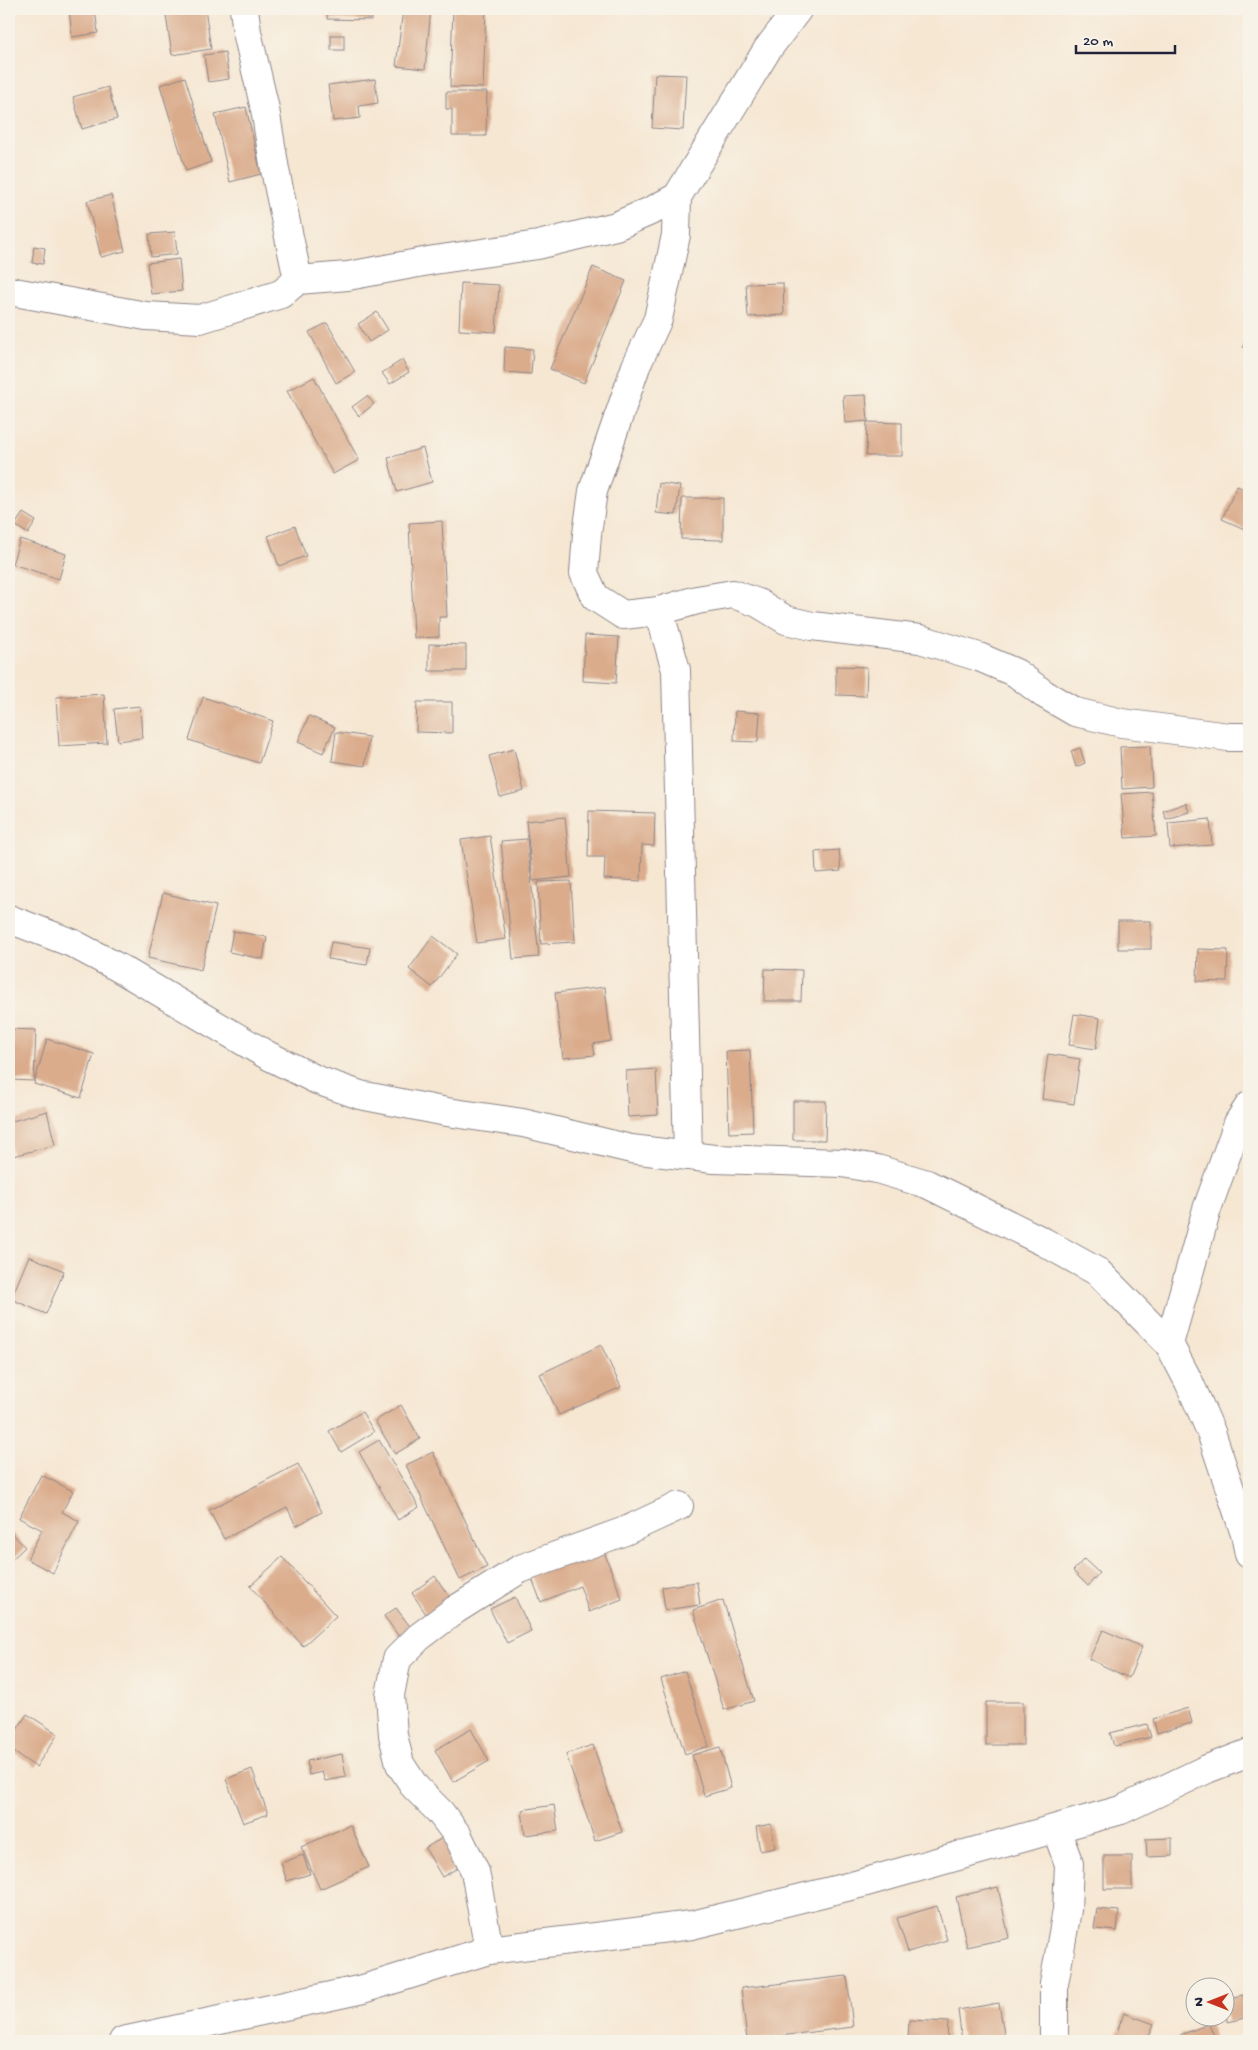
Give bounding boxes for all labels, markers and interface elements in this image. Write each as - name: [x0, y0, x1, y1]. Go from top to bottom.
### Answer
- scale bar: [1076, 22, 1174, 54]
- text: 20 m: [1083, 33, 1113, 51]
- north arrow: [1186, 1978, 1236, 2028]
- text: N: [1191, 1997, 1208, 2007]

